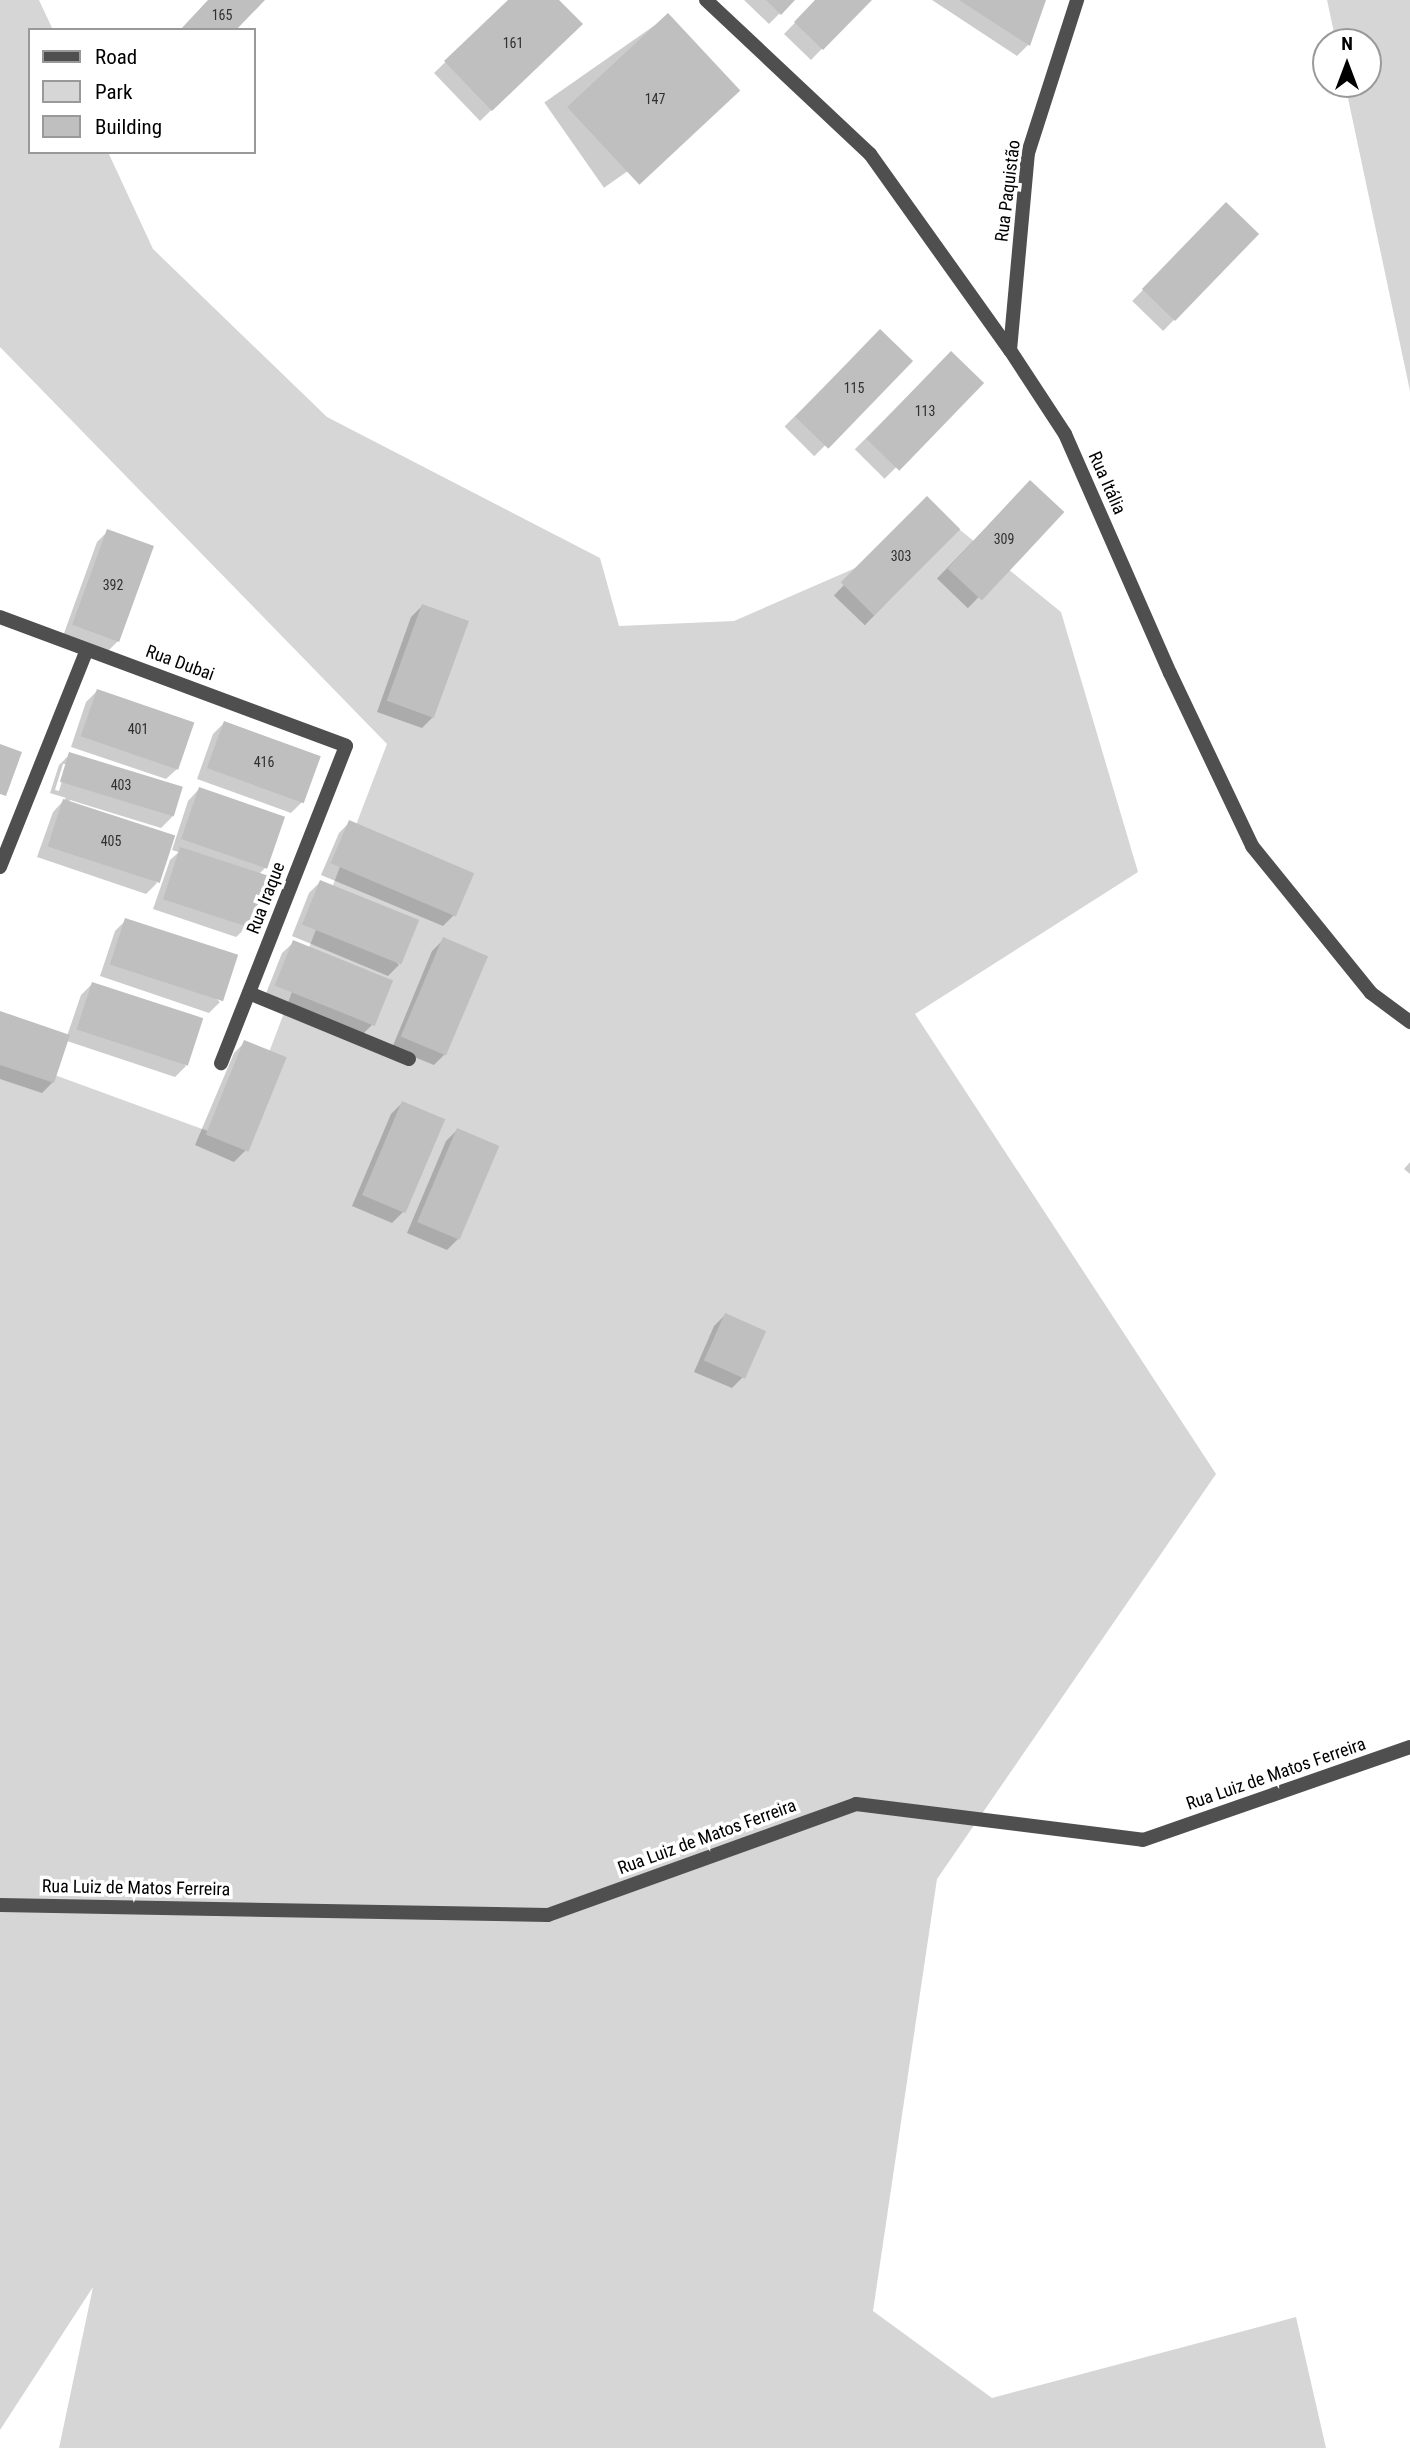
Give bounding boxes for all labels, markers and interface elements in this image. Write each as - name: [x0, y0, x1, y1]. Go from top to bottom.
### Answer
- house number: 165: [212, 7, 232, 23]
- legend: [28, 28, 256, 154]
- north arrow: [1312, 28, 1382, 98]
- text: N: [1341, 32, 1353, 55]
- house number: 161: [503, 35, 523, 51]
- text: Road: [95, 45, 137, 69]
- text: Park: [95, 80, 132, 104]
- house number: 147: [645, 91, 665, 107]
- text: Building: [95, 115, 162, 139]
- street label: Rua Paquistão: [991, 139, 1025, 243]
- house number: 115: [844, 380, 864, 396]
- house number: 113: [915, 403, 935, 419]
- street label: Rua Itália: [1084, 448, 1130, 518]
- house number: 309: [994, 531, 1014, 547]
- house number: 303: [891, 548, 911, 564]
- house number: 392: [103, 577, 123, 593]
- street label: Rua Dubai: [143, 641, 217, 685]
- house number: 401: [128, 721, 148, 737]
- house number: 416: [254, 754, 274, 770]
- house number: 403: [111, 777, 131, 793]
- house number: 405: [101, 833, 121, 849]
- street label: Rua Iraque: [242, 859, 290, 937]
- street label: Rua Luiz de Matos Ferreira: [1183, 1733, 1369, 1815]
- street label: Rua Luiz de Matos Ferreira: [615, 1795, 799, 1879]
- street label: Rua Luiz de Matos Ferreira: [42, 1876, 230, 1900]

